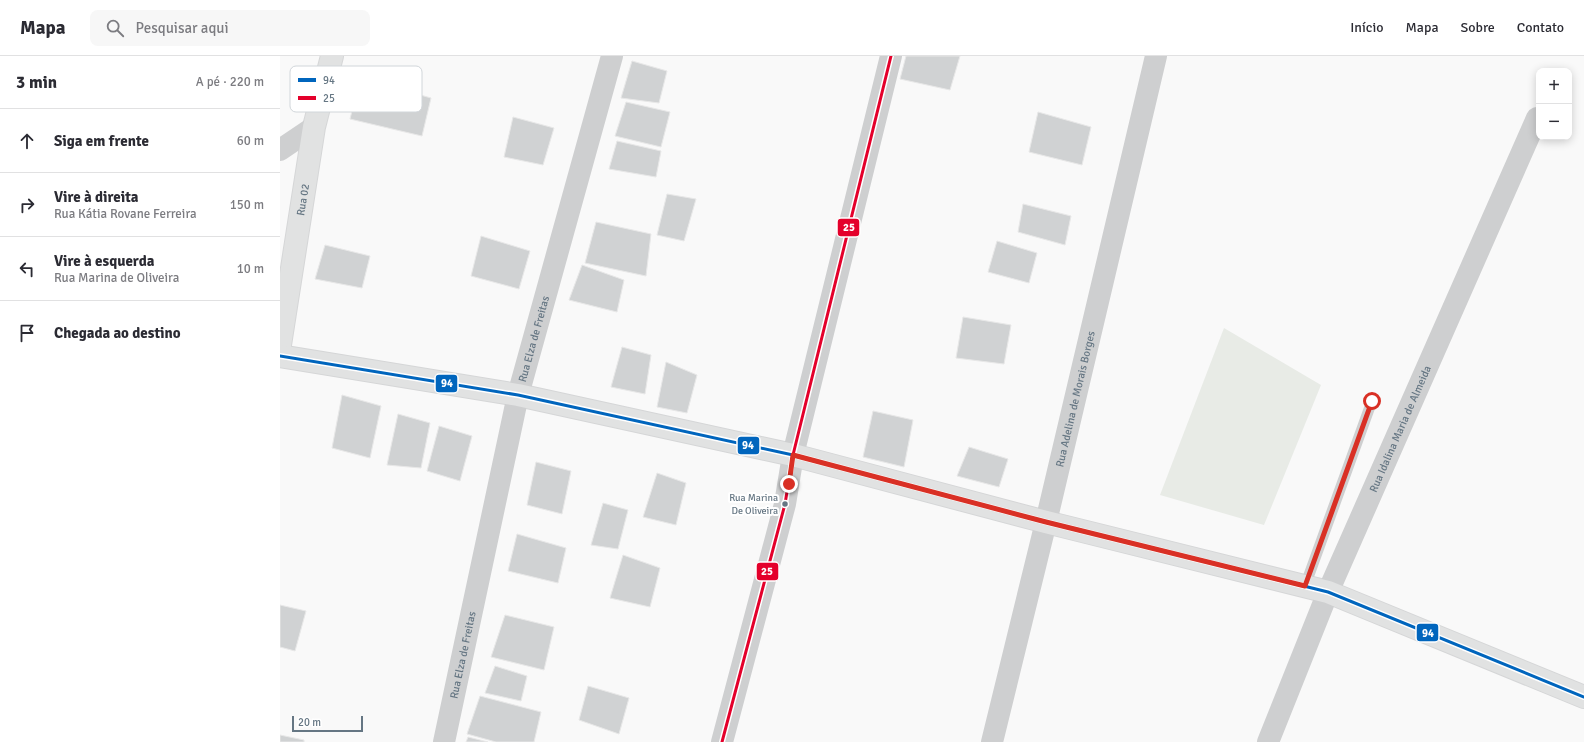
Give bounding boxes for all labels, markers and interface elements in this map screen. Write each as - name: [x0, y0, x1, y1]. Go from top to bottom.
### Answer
- search box: [90, 10, 370, 46]
- text: Mapa: [20, 16, 66, 40]
- icon: search: [104, 17, 126, 39]
- text: Pesquisar aqui: [136, 19, 229, 37]
- text: Início: [1350, 19, 1384, 36]
- text: Mapa: [1406, 19, 1438, 36]
- text: Sobre: [1460, 19, 1495, 36]
- text: Contato: [1517, 19, 1564, 36]
- legend: [290, 66, 422, 112]
- map controls: [1536, 68, 1572, 140]
- button: +: [1536, 68, 1572, 104]
- text: 3 min: [16, 72, 57, 93]
- text: A pé · 220 m: [196, 74, 264, 90]
- text: 94: [323, 74, 335, 87]
- text: 25: [323, 92, 335, 105]
- button: −: [1536, 104, 1572, 140]
- icon: ahead: [16, 130, 38, 152]
- text: Siga em frente: [54, 132, 149, 150]
- text: 60 m: [237, 133, 264, 149]
- street label: Rua 02: [294, 183, 312, 217]
- text: Vire à direita: [54, 188, 138, 206]
- icon: right: [16, 194, 38, 216]
- text: 150 m: [230, 197, 264, 213]
- text: Rua Kátia Rovane Ferreira: [54, 206, 197, 222]
- line badge: 25: [837, 218, 860, 237]
- text: 25: [843, 221, 855, 234]
- text: Vire à esquerda: [54, 252, 154, 270]
- icon: left: [16, 258, 38, 280]
- text: 10 m: [237, 261, 264, 277]
- text: Rua Marina de Oliveira: [54, 270, 179, 286]
- street label: Rua Elza de Freitas: [515, 294, 552, 383]
- icon: arrive: [16, 322, 38, 344]
- text: Chegada ao destino: [54, 324, 181, 342]
- street label: Rua Adelina de Morais Borges: [1053, 329, 1097, 468]
- street label: Rua Idalina Maria de Almeida: [1366, 363, 1434, 494]
- line badge: 94: [435, 374, 458, 393]
- text: 94: [441, 377, 453, 390]
- route start: [1363, 392, 1381, 410]
- line badge: 94: [737, 436, 760, 455]
- text: 94: [742, 439, 754, 452]
- route end: [780, 475, 798, 493]
- place label: Rua Marina De Oliveira: [729, 492, 778, 517]
- marker: Rua Marina De Oliveira: [780, 499, 790, 509]
- line badge: 25: [756, 562, 779, 581]
- text: 25: [761, 565, 773, 578]
- street label: Rua Elza de Freitas: [447, 610, 478, 700]
- line badge: 94: [1416, 623, 1439, 642]
- text: 94: [1422, 627, 1434, 640]
- scale bar: [292, 714, 363, 733]
- text: 20 m: [298, 716, 321, 729]

